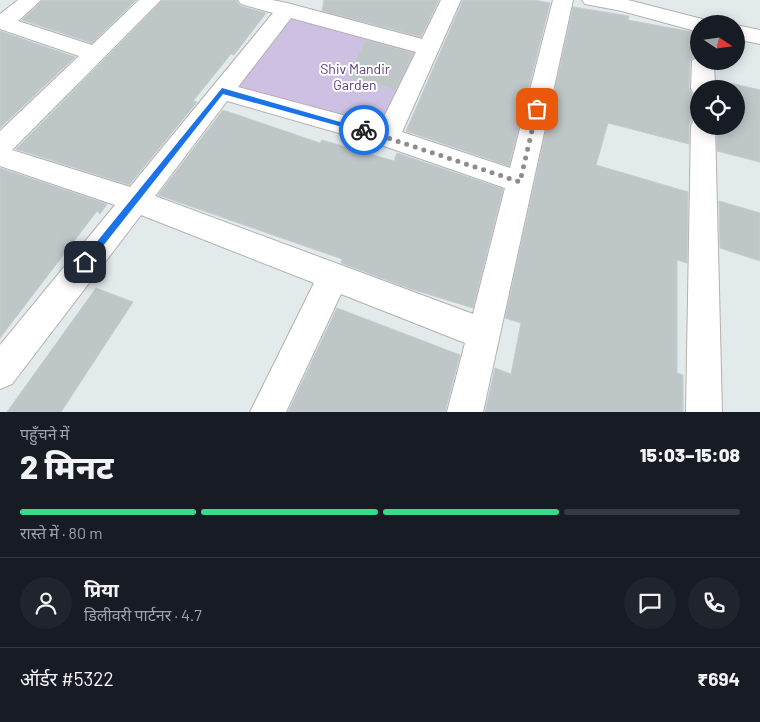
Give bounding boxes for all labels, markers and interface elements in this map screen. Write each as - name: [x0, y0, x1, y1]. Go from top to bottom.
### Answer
- north arrow: [690, 15, 745, 70]
- map controls: [690, 15, 745, 135]
- park label: Shiv Mandir Garden: [320, 60, 390, 93]
- button: locate: [690, 80, 745, 135]
- pin: [516, 88, 558, 130]
- icon: bag: [523, 95, 551, 123]
- courier: [339, 105, 389, 155]
- icon: bike: [350, 116, 378, 144]
- pin: [64, 241, 106, 283]
- icon: home: [71, 248, 99, 276]
- text: पहुँचने में: [20, 424, 69, 443]
- text: 15:03–15:08: [640, 443, 740, 466]
- text: 2 मिनट: [20, 447, 113, 485]
- text: रास्ते में · 80 m: [20, 523, 102, 542]
- button: person: [20, 577, 72, 629]
- button: chat: [624, 577, 676, 629]
- button: phone: [688, 577, 740, 629]
- text: प्रिया: [84, 578, 119, 601]
- text: डिलीवरी पार्टनर · 4.7: [84, 605, 202, 624]
- text: ऑर्डर #5322: [20, 667, 114, 690]
- text: ₹694: [697, 667, 740, 690]

